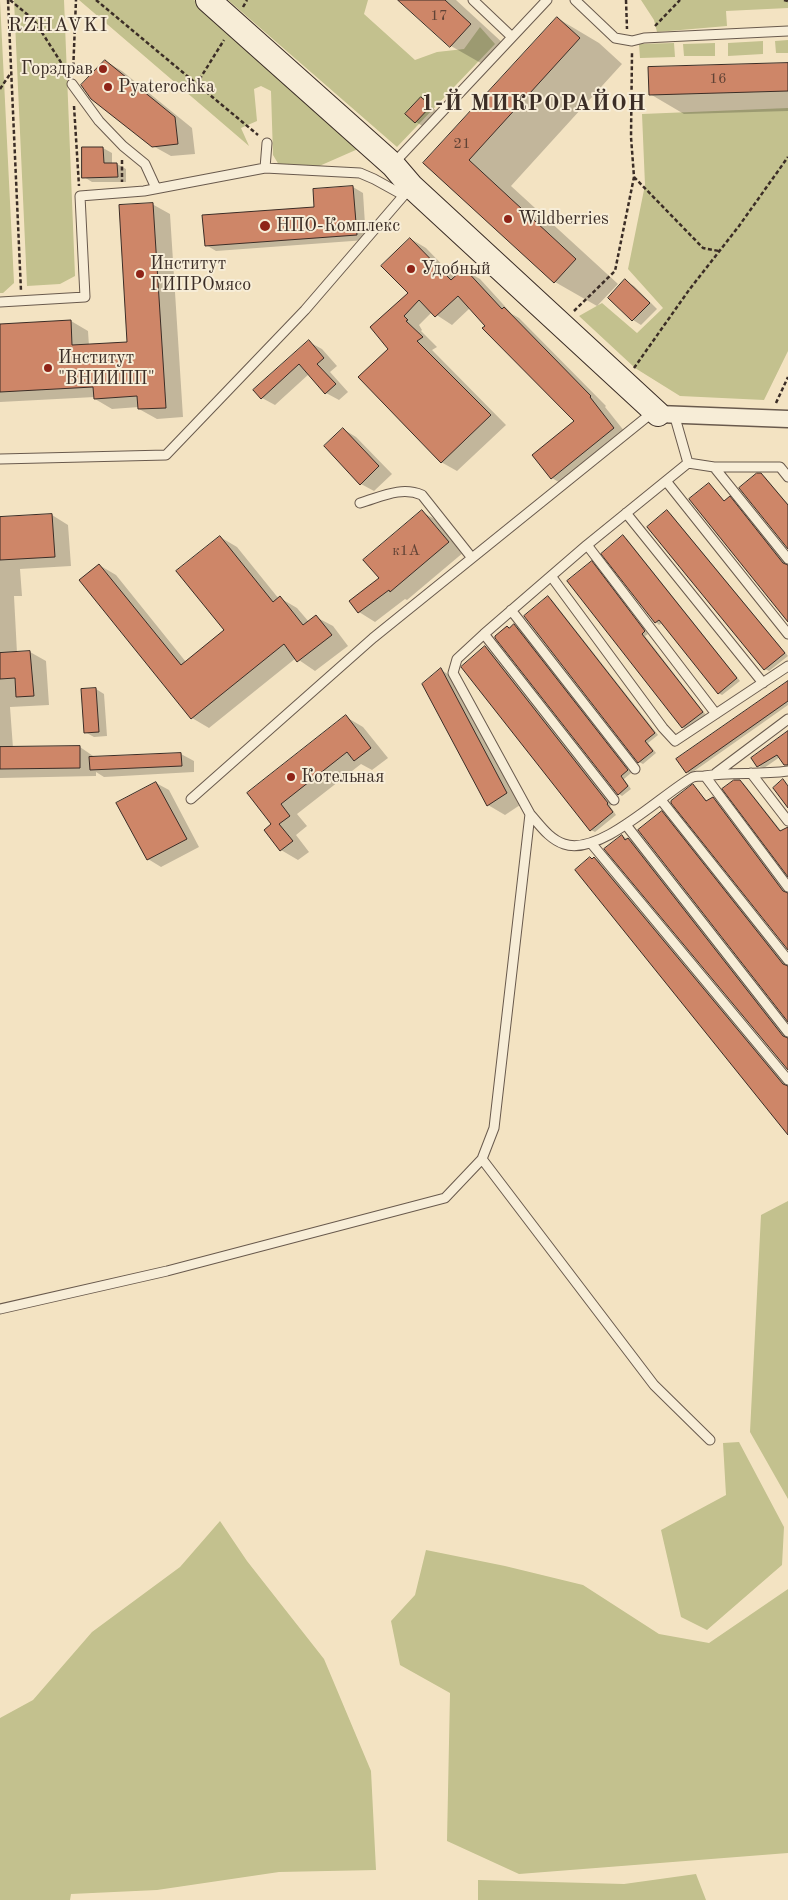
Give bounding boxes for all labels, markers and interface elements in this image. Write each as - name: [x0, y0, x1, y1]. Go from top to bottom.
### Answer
- house number: 17: [430, 7, 448, 25]
- district label: RZHAVKI: [7, 14, 109, 38]
- place label: Горздрав: [21, 58, 93, 80]
- marker: Горздрав: [97, 63, 109, 75]
- house number: 16: [709, 70, 727, 88]
- place label: Pyaterochka: [118, 76, 215, 98]
- marker: Pyaterochka: [102, 81, 114, 93]
- district label: 1-Й МИКРОРАЙОН: [420, 91, 648, 117]
- house number: 21: [453, 135, 471, 153]
- place label: Wildberries: [518, 208, 609, 230]
- marker: Wildberries: [502, 213, 514, 225]
- place label: НПО-Комплекс: [276, 215, 400, 237]
- marker: НПО-Комплекс: [258, 219, 272, 233]
- place label: Институт ГИПРОмясо: [150, 253, 251, 296]
- place label: Удобный: [421, 258, 491, 280]
- marker: Удобный: [405, 263, 417, 275]
- marker: Институт ГИПРОмясо: [134, 268, 146, 280]
- place label: Институт "ВНИИПП": [58, 347, 155, 389]
- marker: Институт "ВНИИПП": [42, 362, 54, 374]
- house number: к1А: [392, 542, 420, 560]
- place label: Котельная: [301, 766, 384, 788]
- marker: Котельная: [285, 771, 297, 783]

